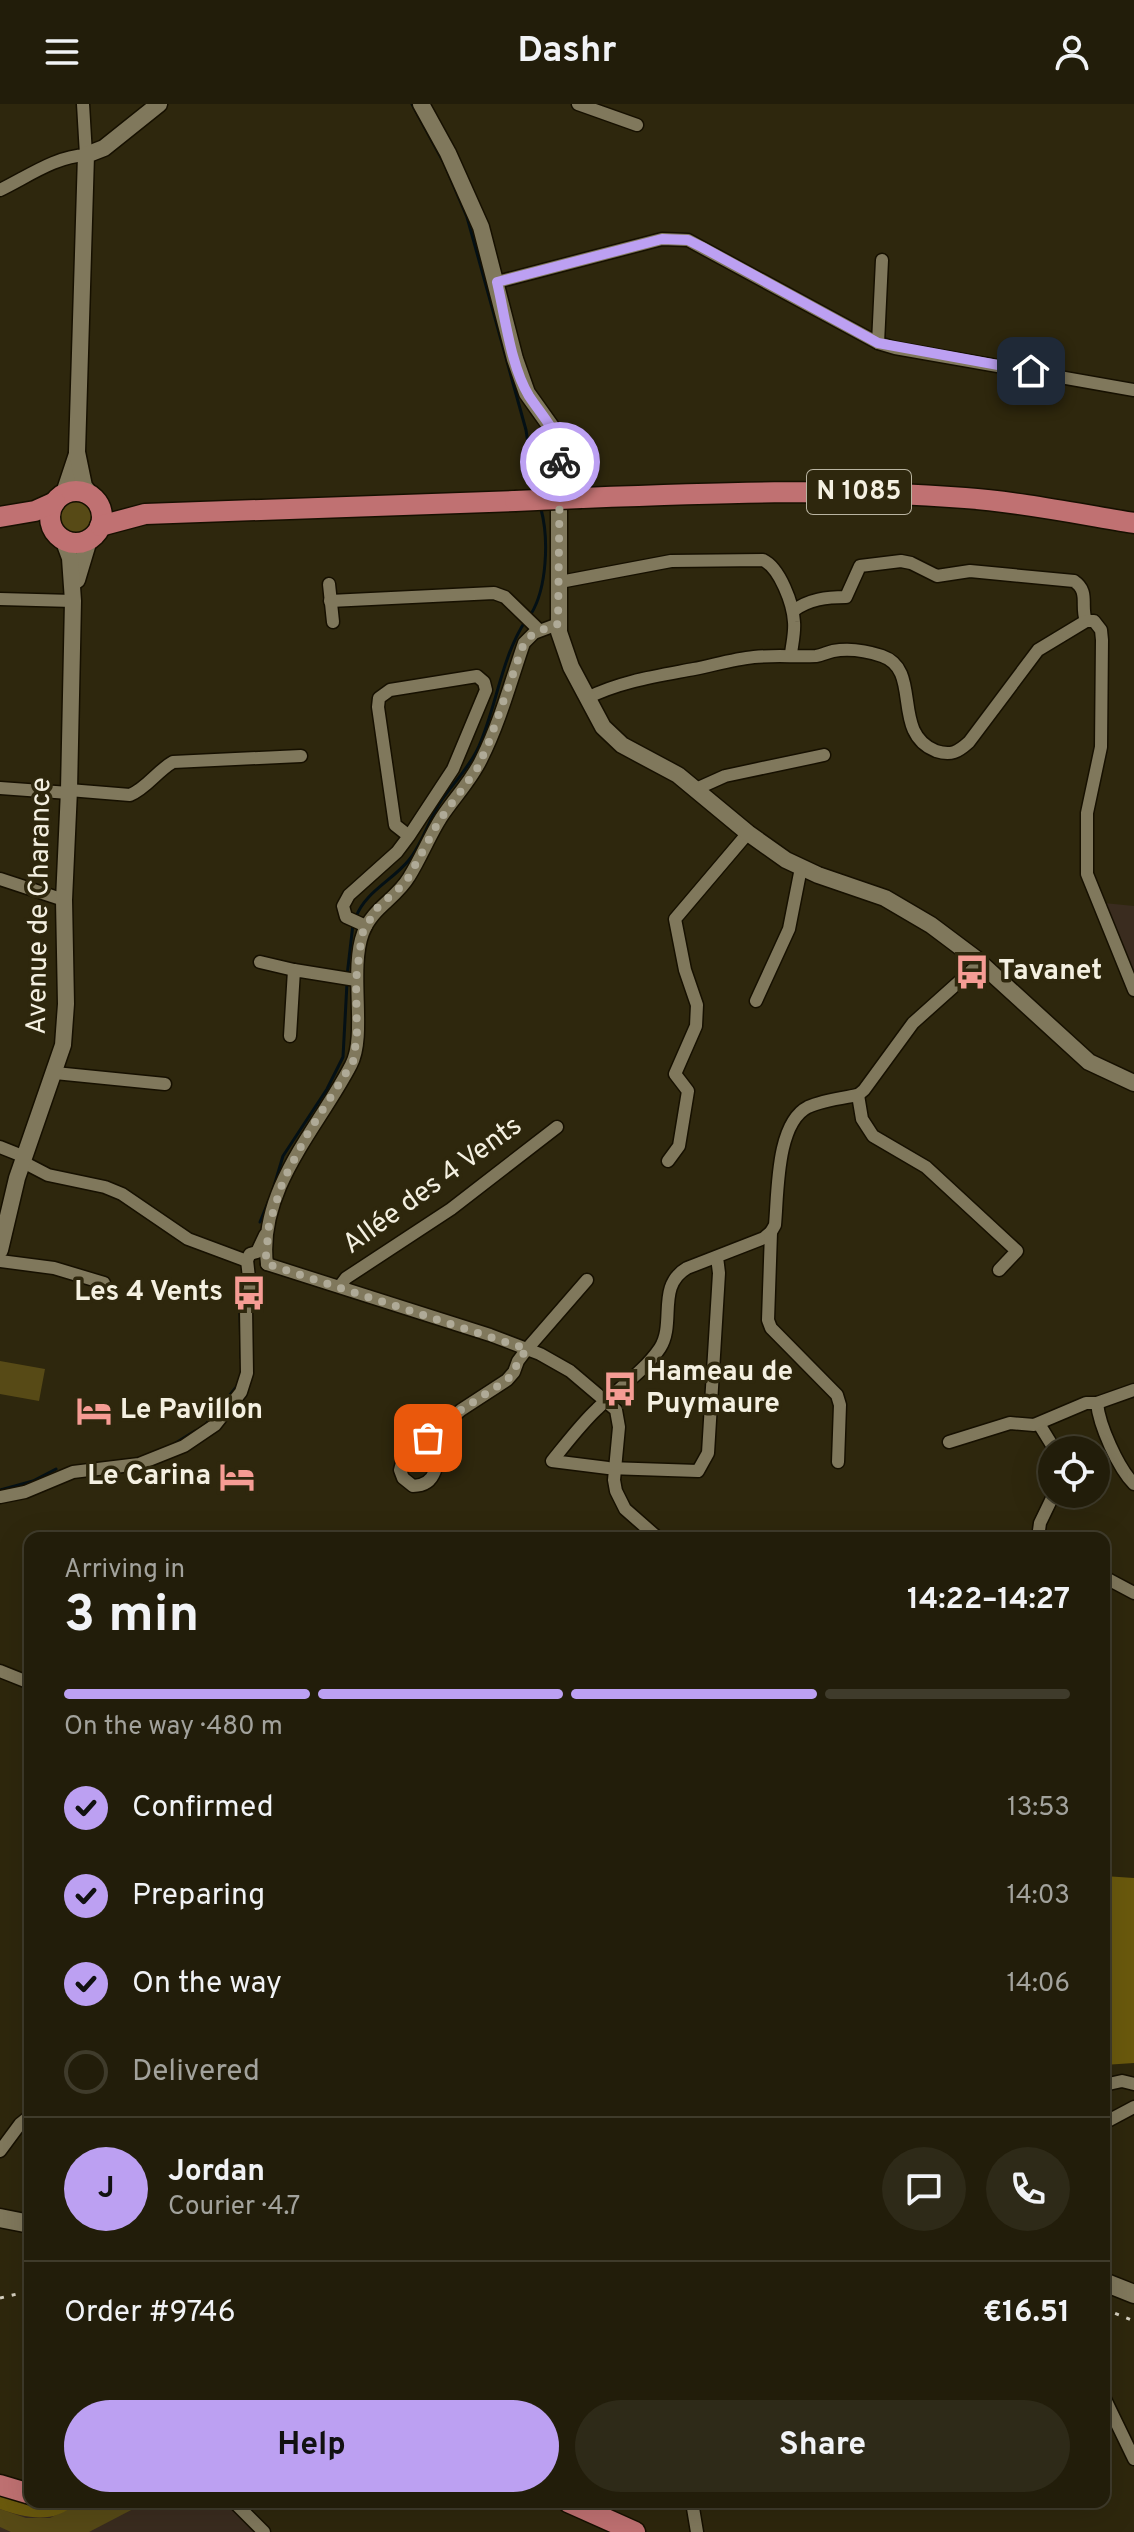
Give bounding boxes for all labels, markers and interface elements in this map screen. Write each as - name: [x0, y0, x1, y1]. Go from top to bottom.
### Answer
- text: Dashr: [517, 29, 617, 75]
- icon: menu: [40, 30, 84, 74]
- icon: person: [1050, 30, 1094, 74]
- pin: [997, 337, 1065, 405]
- icon: home: [1009, 349, 1053, 393]
- courier: [520, 422, 600, 502]
- icon: bike: [538, 440, 582, 484]
- road number: N 1085: [807, 470, 911, 514]
- street label: Avenue de Charance: [20, 777, 60, 1035]
- bus stop icon: Tavanet: [953, 953, 991, 991]
- place label: Tavanet: [998, 954, 1102, 990]
- street label: Allée des 4 Vents: [336, 1109, 530, 1263]
- bus stop icon: Les 4 Vents: [230, 1274, 268, 1312]
- place label: Les 4 Vents: [74, 1275, 223, 1311]
- place label: Hameau de Puymaure: [646, 1355, 793, 1423]
- bus stop icon: Hameau de Puymaure: [601, 1370, 639, 1408]
- hotel icon: Le Pavillon: [75, 1392, 113, 1430]
- place label: Le Pavillon: [120, 1393, 263, 1429]
- pin: [394, 1404, 462, 1472]
- icon: bag: [406, 1416, 450, 1460]
- map controls: [1038, 1436, 1110, 1508]
- button: locate: [1038, 1436, 1110, 1508]
- hotel icon: Le Carina: [218, 1458, 256, 1496]
- place label: Le Carina: [87, 1459, 211, 1495]
- text: Arriving in: [64, 1554, 185, 1587]
- text: 14:22–14:27: [907, 1582, 1070, 1619]
- text: 3 min: [64, 1584, 199, 1650]
- text: On the way · 480 m: [64, 1711, 283, 1744]
- icon: check: [64, 1786, 108, 1830]
- text: Confirmed: [132, 1790, 274, 1827]
- text: 13:53: [1007, 1792, 1070, 1825]
- icon: check: [64, 1874, 108, 1918]
- text: Preparing: [132, 1878, 265, 1915]
- text: 14:03: [1006, 1880, 1070, 1913]
- icon: check: [64, 1962, 108, 2006]
- text: On the way: [132, 1966, 282, 2003]
- text: 14:06: [1007, 1968, 1070, 2001]
- text: Delivered: [132, 2054, 260, 2091]
- button: chat: [882, 2147, 966, 2231]
- button: phone: [986, 2147, 1070, 2231]
- text: Jordan: [168, 2154, 265, 2191]
- text: J: [98, 2171, 114, 2208]
- text: Courier · 4.7: [168, 2191, 300, 2224]
- text: Order #9746: [64, 2295, 236, 2332]
- text: €16.51: [983, 2295, 1070, 2332]
- button: Help: [64, 2400, 559, 2492]
- button: Share: [575, 2400, 1070, 2492]

